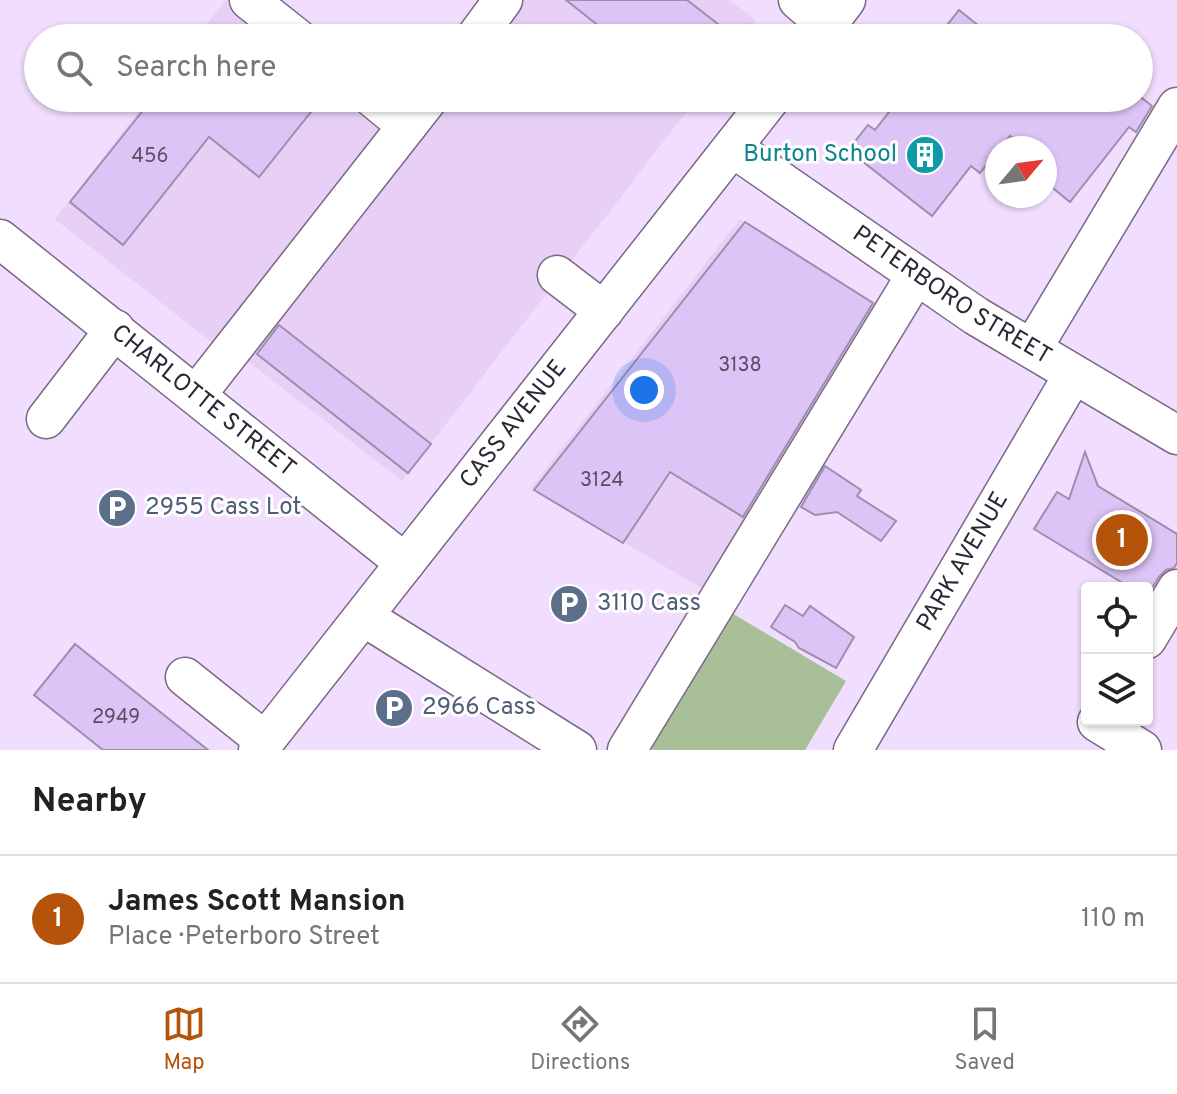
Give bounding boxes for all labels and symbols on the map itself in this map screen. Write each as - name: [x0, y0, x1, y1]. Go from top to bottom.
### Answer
- building icon: Burton School: [904, 134, 946, 176]
- north arrow: [985, 136, 1057, 208]
- place label: Burton School: [743, 140, 897, 170]
- house number: 456: [132, 144, 168, 170]
- street label: PETERBORO STREET: [846, 220, 1057, 372]
- street label: CHARLOTTE STREET: [105, 319, 301, 484]
- house number: 3138: [718, 353, 762, 379]
- street label: CASS AVENUE: [454, 354, 574, 495]
- your location: [624, 370, 664, 410]
- house number: 3124: [580, 468, 624, 494]
- parking icon: 2955 Cass Lot: [96, 487, 138, 529]
- street label: PARK AVENUE: [911, 487, 1016, 637]
- place label: 2955 Cass Lot: [145, 493, 301, 523]
- pin: 1: [1096, 510, 1148, 570]
- parking icon: 3110 Cass: [548, 583, 590, 625]
- place label: 3110 Cass: [597, 589, 701, 619]
- parking icon: 2966 Cass: [373, 687, 415, 729]
- place label: 2966 Cass: [422, 693, 536, 723]
- house number: 2949: [92, 705, 140, 731]

